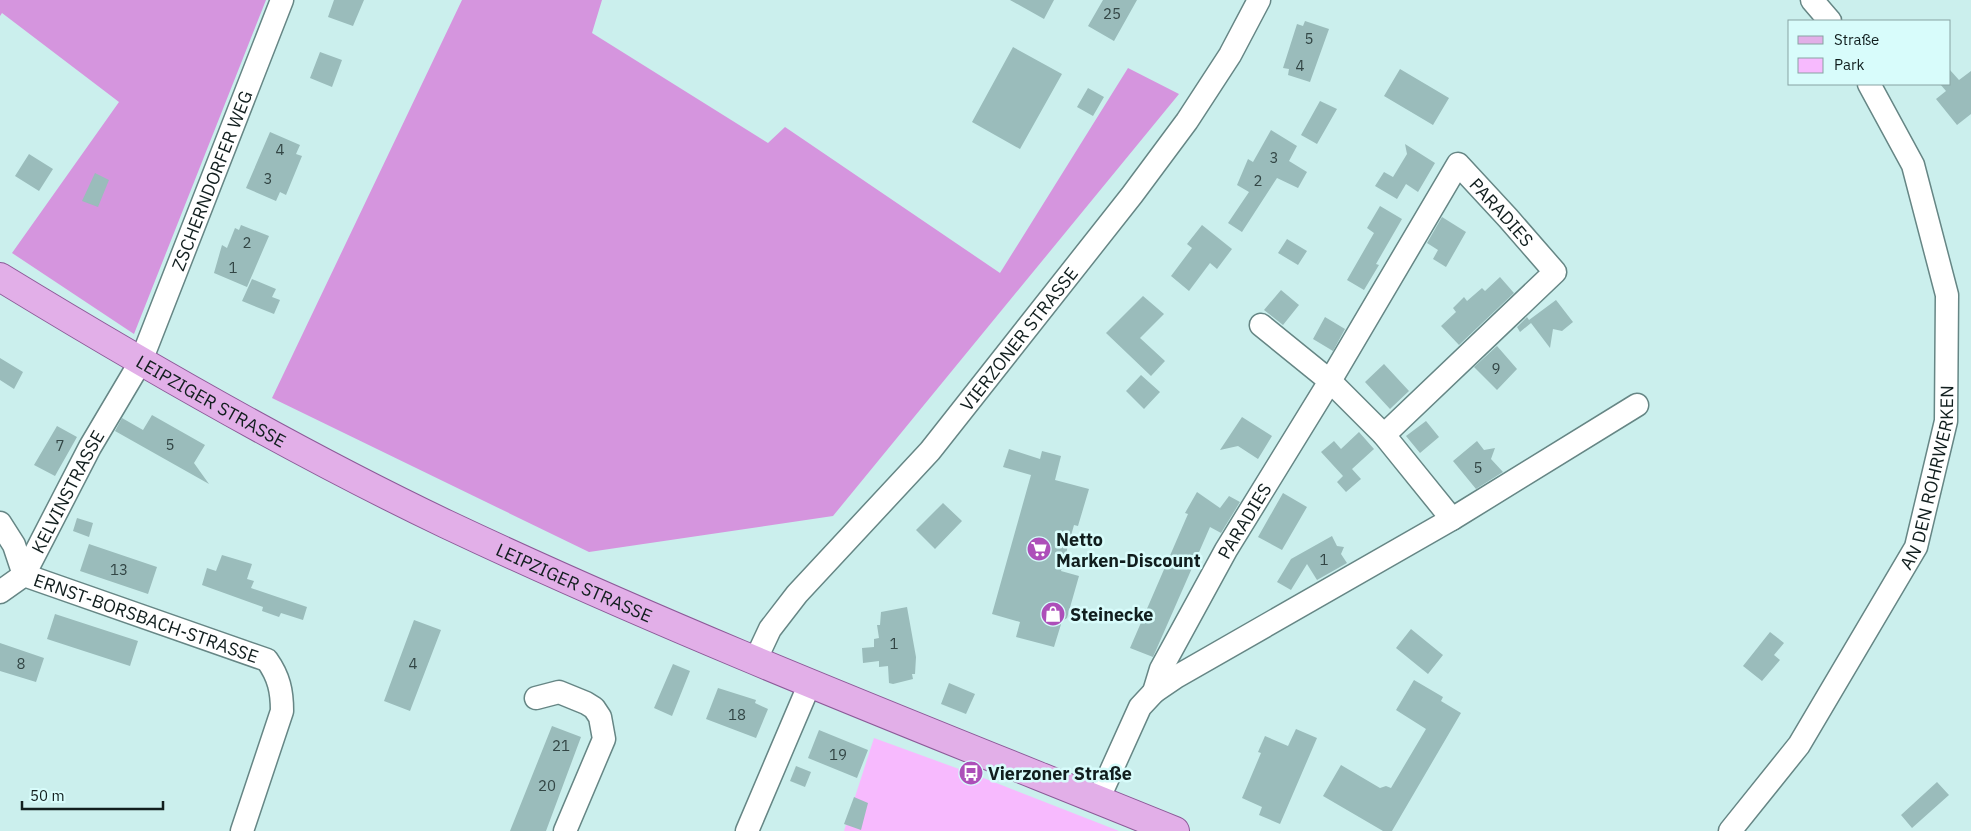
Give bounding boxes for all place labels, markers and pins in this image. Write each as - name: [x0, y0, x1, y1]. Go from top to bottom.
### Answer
- place label: Netto Marken-Discount: [1056, 528, 1201, 572]
- supermarket icon: Netto Marken-Discount: [1026, 536, 1052, 562]
- shop icon: Steinecke: [1040, 601, 1066, 627]
- place label: Steinecke: [1070, 603, 1153, 626]
- bus stop icon: Vierzoner Straße: [958, 760, 984, 786]
- place label: Vierzoner Straße: [988, 762, 1132, 785]

